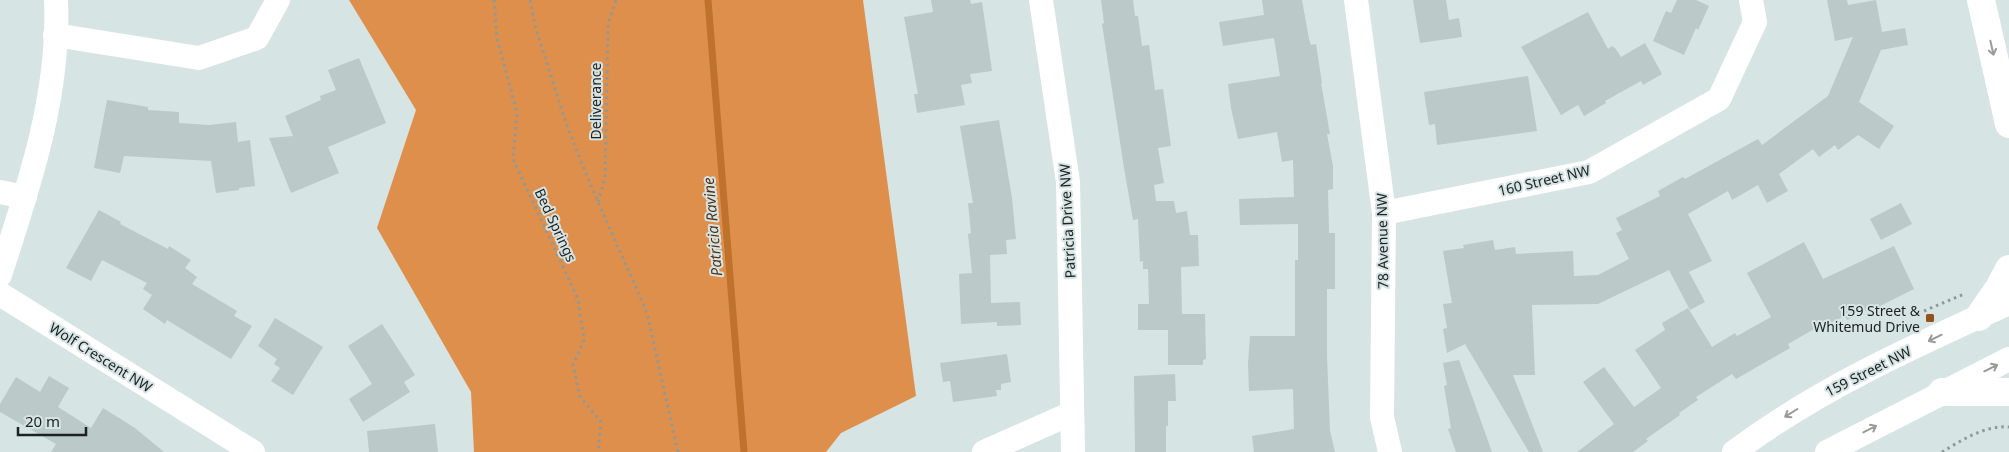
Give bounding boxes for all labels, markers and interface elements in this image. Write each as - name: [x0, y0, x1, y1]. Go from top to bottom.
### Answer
- one-way arrow: [1988, 39, 1997, 55]
- street label: Deliverance: [586, 62, 605, 139]
- street label: 160 Street NW: [1496, 160, 1592, 200]
- street label: Patricia Drive NW: [1055, 163, 1079, 279]
- water label: Patricia Ravine: [698, 176, 726, 277]
- street label: Bed Springs: [531, 185, 581, 265]
- street label: 78 Avenue NW: [1372, 193, 1392, 289]
- place label: 159 Street & Whitemud Drive: [1813, 301, 1921, 336]
- marker: 159 Street & Whitemud Drive: [1924, 312, 1936, 324]
- street label: Wolf Crescent NW: [46, 318, 156, 396]
- one-way arrow: [1928, 334, 1943, 343]
- street label: 159 Street NW: [1822, 341, 1914, 401]
- one-way arrow: [1983, 363, 1998, 372]
- scale bar: [18, 404, 85, 436]
- one-way arrow: [1785, 409, 1799, 419]
- text: 20 m: [25, 411, 60, 431]
- one-way arrow: [1863, 424, 1878, 434]

